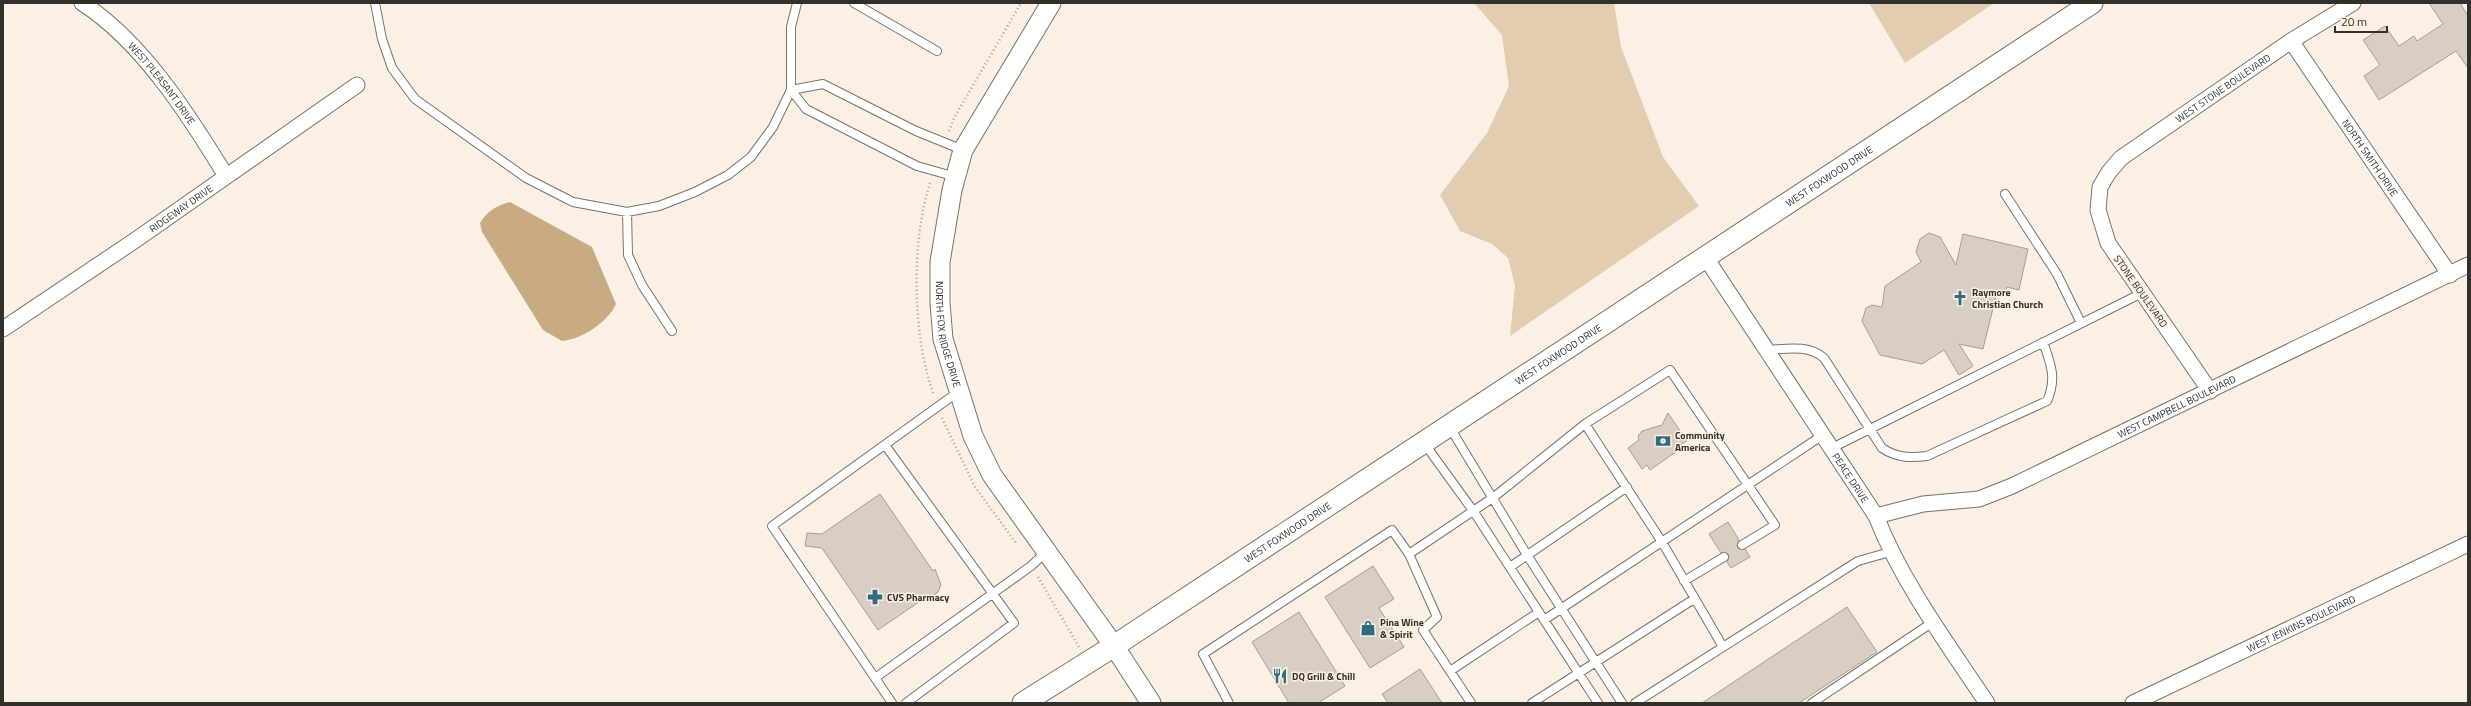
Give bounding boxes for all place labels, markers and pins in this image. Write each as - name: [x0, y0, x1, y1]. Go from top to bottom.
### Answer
- place label: Raymore Christian Church: [1972, 285, 2043, 312]
- church icon: Raymore Christian Church: [1951, 289, 1969, 307]
- place label: Community America: [1675, 428, 1725, 455]
- bank icon: Community America: [1654, 432, 1672, 450]
- pharmacy icon: CVS Pharmacy: [866, 588, 884, 606]
- place label: CVS Pharmacy: [887, 590, 949, 605]
- place label: Pina Wine & Spirit: [1380, 615, 1424, 642]
- shop icon: Pina Wine & Spirit: [1359, 619, 1377, 637]
- restaurant icon: DQ Grill & Chill: [1271, 667, 1289, 685]
- place label: DQ Grill & Chill: [1292, 669, 1356, 684]

